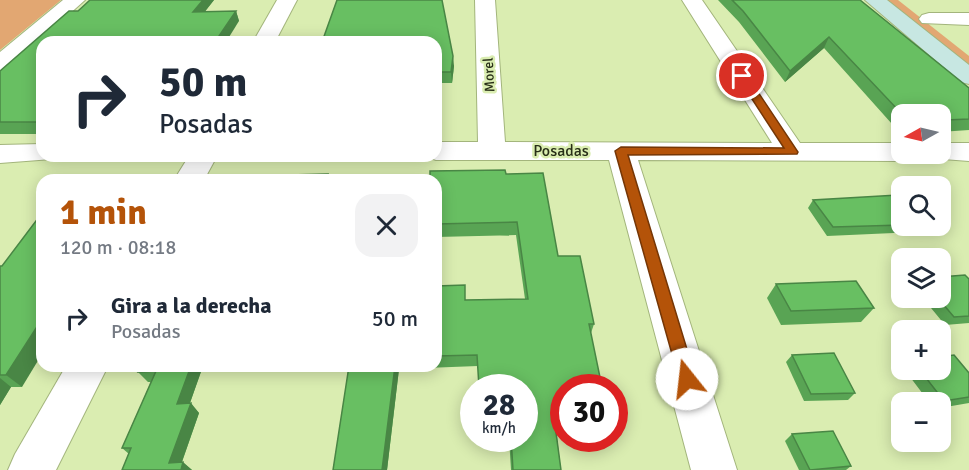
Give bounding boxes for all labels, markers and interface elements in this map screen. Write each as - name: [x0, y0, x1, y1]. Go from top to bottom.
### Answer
- pin: [716, 50, 767, 101]
- text: 50 m: [159, 57, 248, 108]
- street label: Morel: [480, 57, 498, 93]
- icon: arrive: [725, 59, 758, 92]
- icon: right: [60, 60, 138, 138]
- north arrow: [891, 104, 951, 164]
- map controls: [891, 104, 951, 452]
- text: Posadas: [159, 108, 253, 141]
- street label: Posadas: [533, 141, 589, 161]
- button: search: [891, 176, 951, 236]
- text: 1 min: [60, 190, 147, 235]
- button: close: [355, 194, 418, 257]
- text: 120 m · 08:18: [60, 235, 176, 260]
- button: layers: [891, 248, 951, 308]
- text: Gira a la derecha: [111, 292, 272, 319]
- icon: right: [60, 302, 93, 335]
- text: 50 m: [372, 305, 418, 332]
- text: Posadas: [111, 319, 181, 344]
- button: +: [891, 320, 951, 380]
- position arrow: [655, 347, 719, 411]
- speed limit sign: 30: [550, 374, 628, 452]
- text: 28: [483, 387, 515, 424]
- button: −: [891, 392, 951, 452]
- text: km/h: [482, 419, 516, 437]

